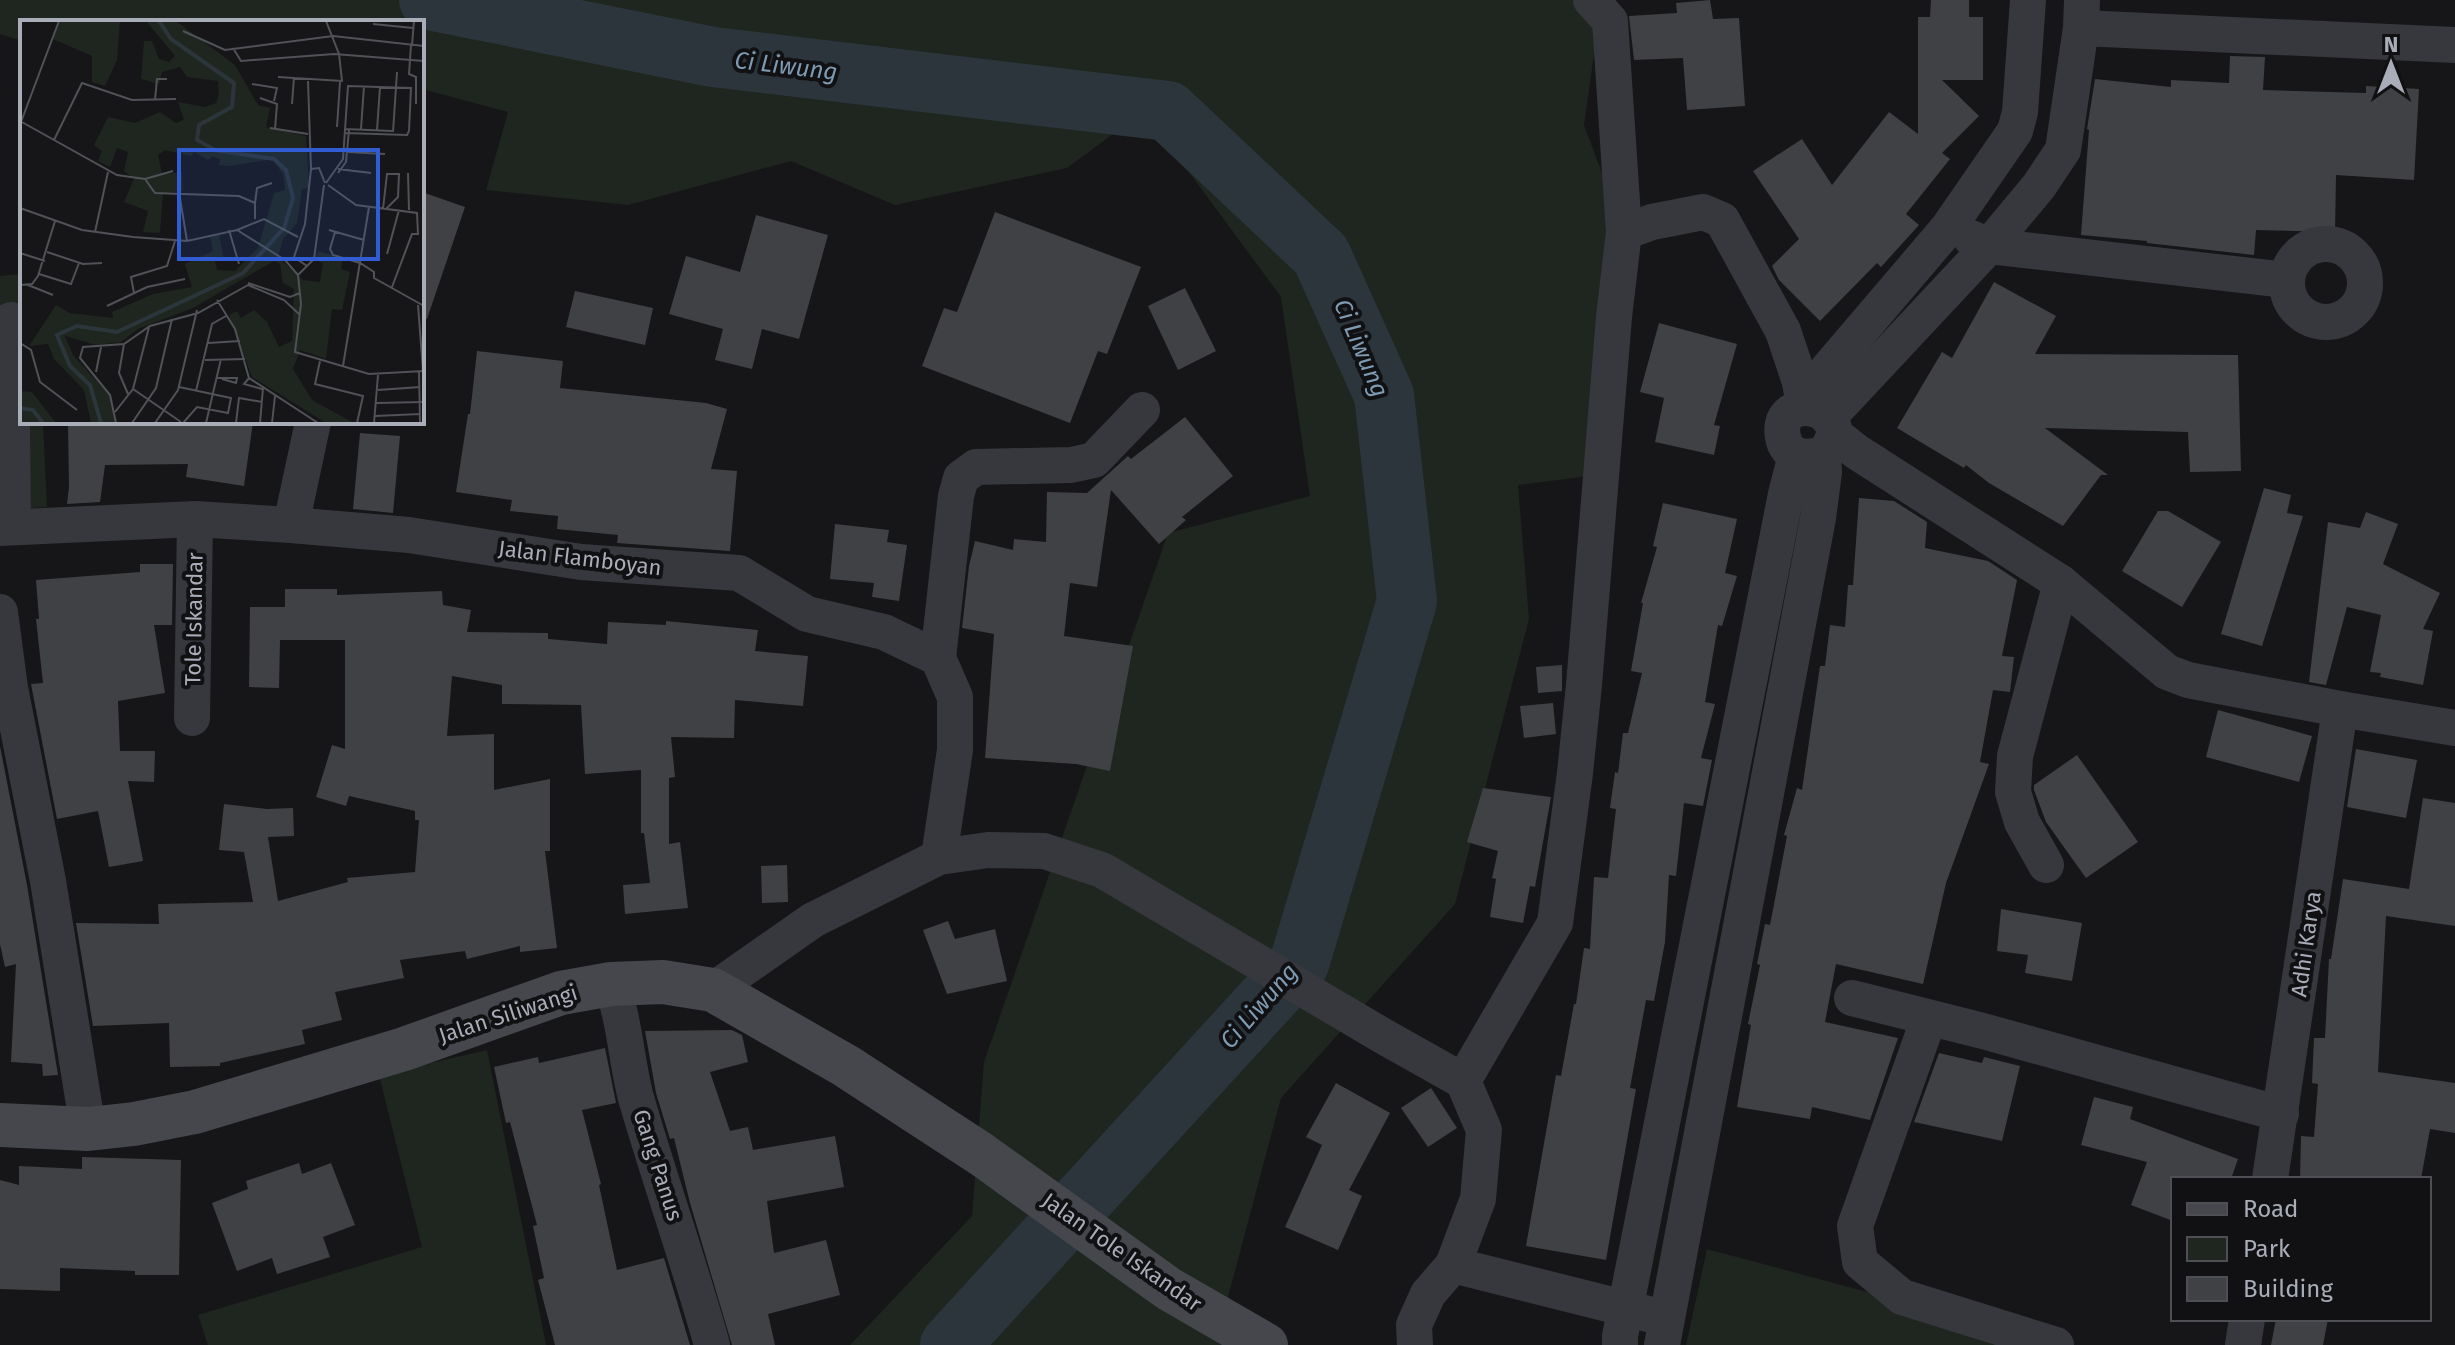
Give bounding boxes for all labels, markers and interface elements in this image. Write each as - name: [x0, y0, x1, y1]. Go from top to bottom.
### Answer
- inset map: [20, 20, 424, 424]
- north arrow: [2351, 24, 2431, 104]
- text: N: [2384, 31, 2398, 58]
- water label: Ci Liwung: [733, 46, 839, 86]
- water label: Ci Liwung: [1328, 295, 1394, 401]
- street label: Jalan Flamboyan: [497, 535, 663, 581]
- street label: Tole Iskandar: [179, 552, 209, 686]
- street label: Adhi Karya: [2285, 889, 2327, 999]
- water label: Ci Liwung: [1214, 958, 1304, 1054]
- street label: Jalan Siliwangi: [435, 979, 581, 1049]
- street label: Gang Panus: [627, 1106, 689, 1224]
- legend: [2171, 1177, 2431, 1321]
- street label: Jalan Tole Iskandar: [1037, 1187, 1207, 1318]
- text: Road: [2243, 1195, 2298, 1223]
- text: Park: [2243, 1235, 2291, 1263]
- text: Building: [2243, 1275, 2333, 1303]

